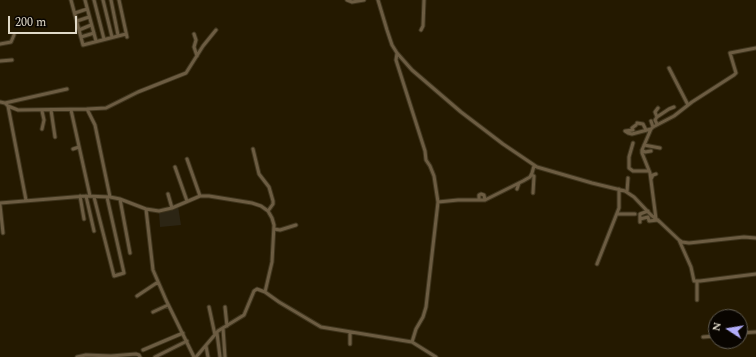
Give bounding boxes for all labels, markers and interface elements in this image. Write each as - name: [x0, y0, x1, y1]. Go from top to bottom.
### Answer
- scale bar: [10, 8, 79, 34]
- text: 200 m: [15, 13, 46, 32]
- north arrow: [708, 309, 748, 349]
- text: N: [708, 320, 726, 333]

